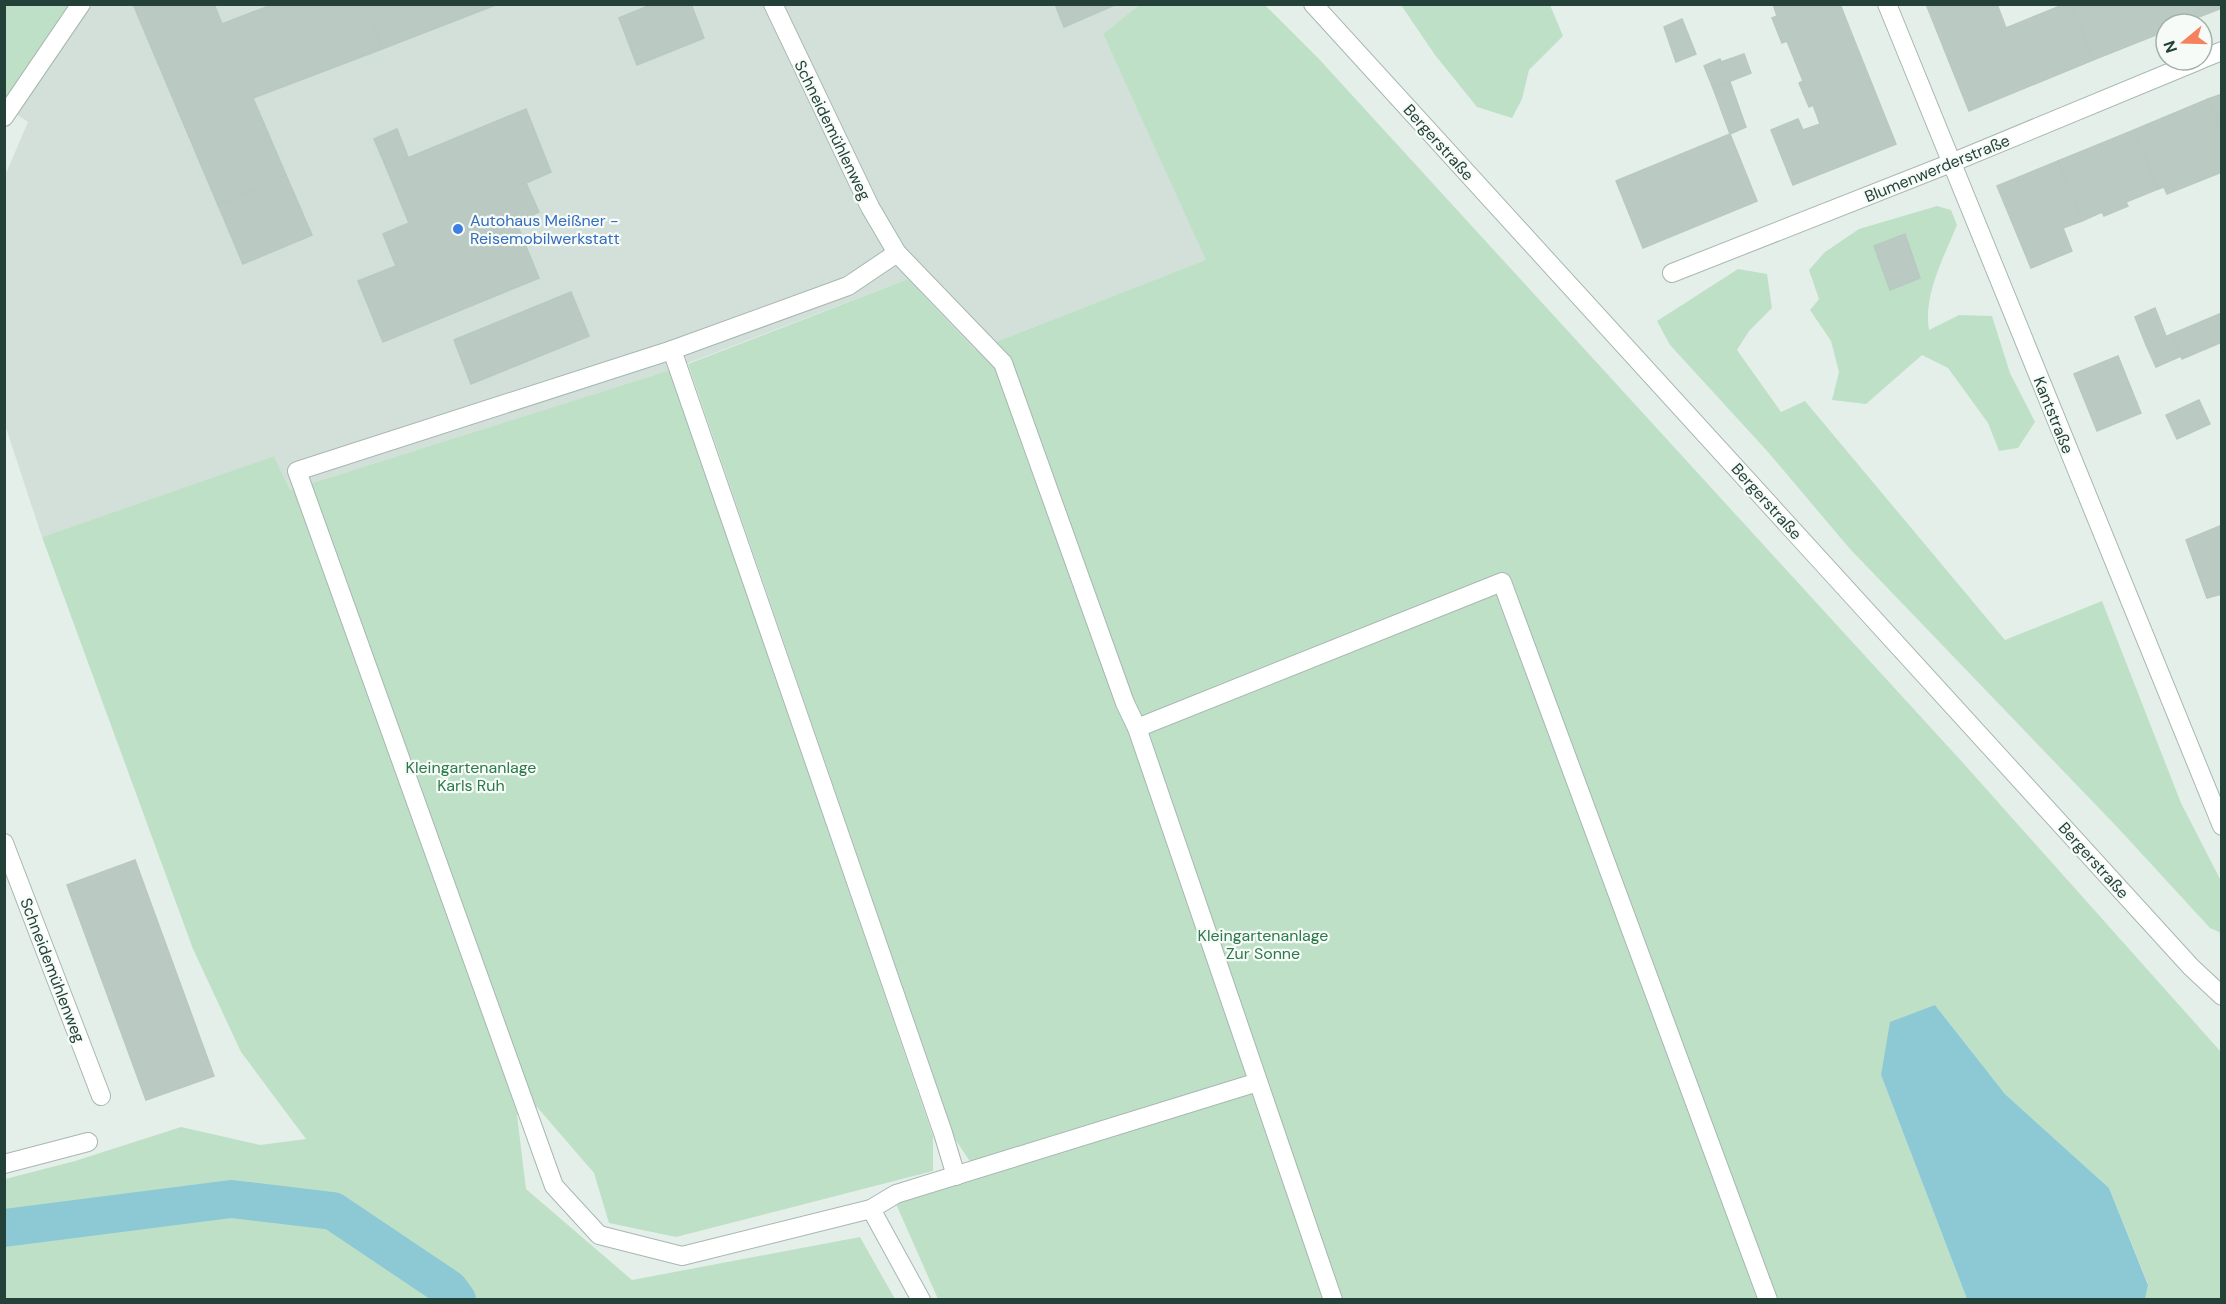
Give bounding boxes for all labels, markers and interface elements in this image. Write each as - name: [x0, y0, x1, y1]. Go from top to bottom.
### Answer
- north arrow: [2154, 12, 2214, 72]
- text: N: [2158, 38, 2182, 56]
- street label: Schneidemühlenweg: [790, 57, 876, 204]
- street label: Bergerstraße: [1399, 100, 1479, 185]
- street label: Blumenwerderstraße: [1862, 130, 2013, 207]
- place label: Autohaus Meißner - Reisemobilwerkstatt: [470, 210, 620, 249]
- marker: Autohaus Meißner - Reisemobilwerkstatt: [451, 222, 465, 236]
- street label: Kantstraße: [2029, 374, 2078, 457]
- street label: Bergerstraße: [1727, 459, 1807, 544]
- park label: Kleingartenanlage Karls Ruh: [406, 757, 536, 796]
- street label: Bergerstraße: [2054, 818, 2134, 903]
- street label: Schneidemühlenweg: [15, 895, 90, 1046]
- park label: Kleingartenanlage Zur Sonne: [1198, 925, 1328, 964]

